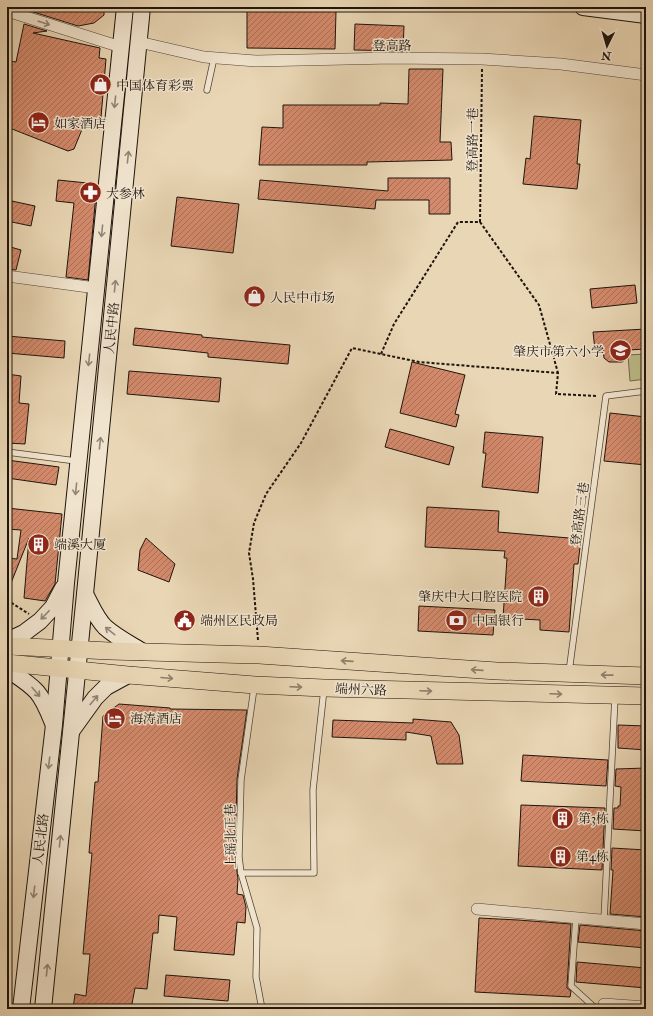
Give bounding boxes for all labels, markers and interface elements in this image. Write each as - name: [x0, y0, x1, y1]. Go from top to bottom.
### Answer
- one-way arrow: [37, 20, 50, 27]
- north arrow: [587, 26, 627, 66]
- street label: 登高路: [372, 38, 412, 54]
- text: N: [600, 48, 613, 62]
- shop icon: 中国体育彩票: [87, 72, 113, 98]
- place label: 中国体育彩票: [116, 78, 194, 94]
- one-way arrow: [112, 95, 119, 108]
- street label: 登高路一巷: [464, 107, 482, 173]
- hotel icon: 如家酒店: [26, 110, 52, 136]
- place label: 如家酒店: [54, 116, 106, 132]
- one-way arrow: [124, 151, 131, 164]
- pharmacy icon: 大参林: [78, 180, 104, 206]
- place label: 大参林: [106, 186, 145, 202]
- one-way arrow: [98, 224, 106, 237]
- one-way arrow: [112, 280, 119, 293]
- shop icon: 人民中市场: [241, 284, 267, 310]
- place label: 人民中市场: [270, 290, 335, 306]
- street label: 人民中路: [101, 301, 123, 355]
- school or university icon: 肇庆市第六小学: [607, 338, 633, 364]
- place label: 肇庆市第六小学: [513, 344, 604, 360]
- one-way arrow: [85, 353, 93, 366]
- one-way arrow: [96, 437, 104, 450]
- street label: 登高路三巷: [568, 481, 592, 547]
- one-way arrow: [72, 483, 79, 496]
- building icon: 端溪大厦: [26, 531, 52, 557]
- place label: 端溪大厦: [54, 537, 106, 553]
- building icon: 肇庆中大口腔医院: [525, 583, 551, 609]
- place label: 肇庆中大口腔医院: [418, 589, 522, 605]
- public building icon: 端州区民政局: [171, 607, 197, 633]
- bank icon: 中国银行: [443, 607, 469, 633]
- one-way arrow: [40, 610, 50, 620]
- place label: 端州区民政局: [200, 613, 278, 629]
- place label: 中国银行: [472, 613, 524, 629]
- one-way arrow: [105, 626, 116, 635]
- one-way arrow: [341, 658, 354, 665]
- one-way arrow: [471, 666, 484, 674]
- one-way arrow: [601, 671, 614, 679]
- one-way arrow: [160, 674, 173, 682]
- street label: 端州六路: [335, 681, 387, 699]
- one-way arrow: [289, 683, 302, 691]
- one-way arrow: [31, 687, 40, 697]
- one-way arrow: [419, 687, 432, 695]
- one-way arrow: [549, 690, 562, 698]
- one-way arrow: [89, 694, 98, 705]
- hotel icon: 海涛酒店: [101, 705, 127, 731]
- place label: 海涛酒店: [130, 711, 182, 727]
- one-way arrow: [45, 756, 53, 769]
- street label: 上瑶北正巷: [222, 803, 240, 869]
- building icon: 第3栋: [550, 805, 576, 831]
- place label: 第3栋: [578, 811, 609, 827]
- street label: 人民北路: [30, 812, 52, 866]
- one-way arrow: [56, 835, 64, 848]
- building icon: 第4栋: [548, 843, 574, 869]
- place label: 第4栋: [576, 849, 609, 865]
- one-way arrow: [30, 886, 38, 899]
- one-way arrow: [43, 964, 51, 977]

